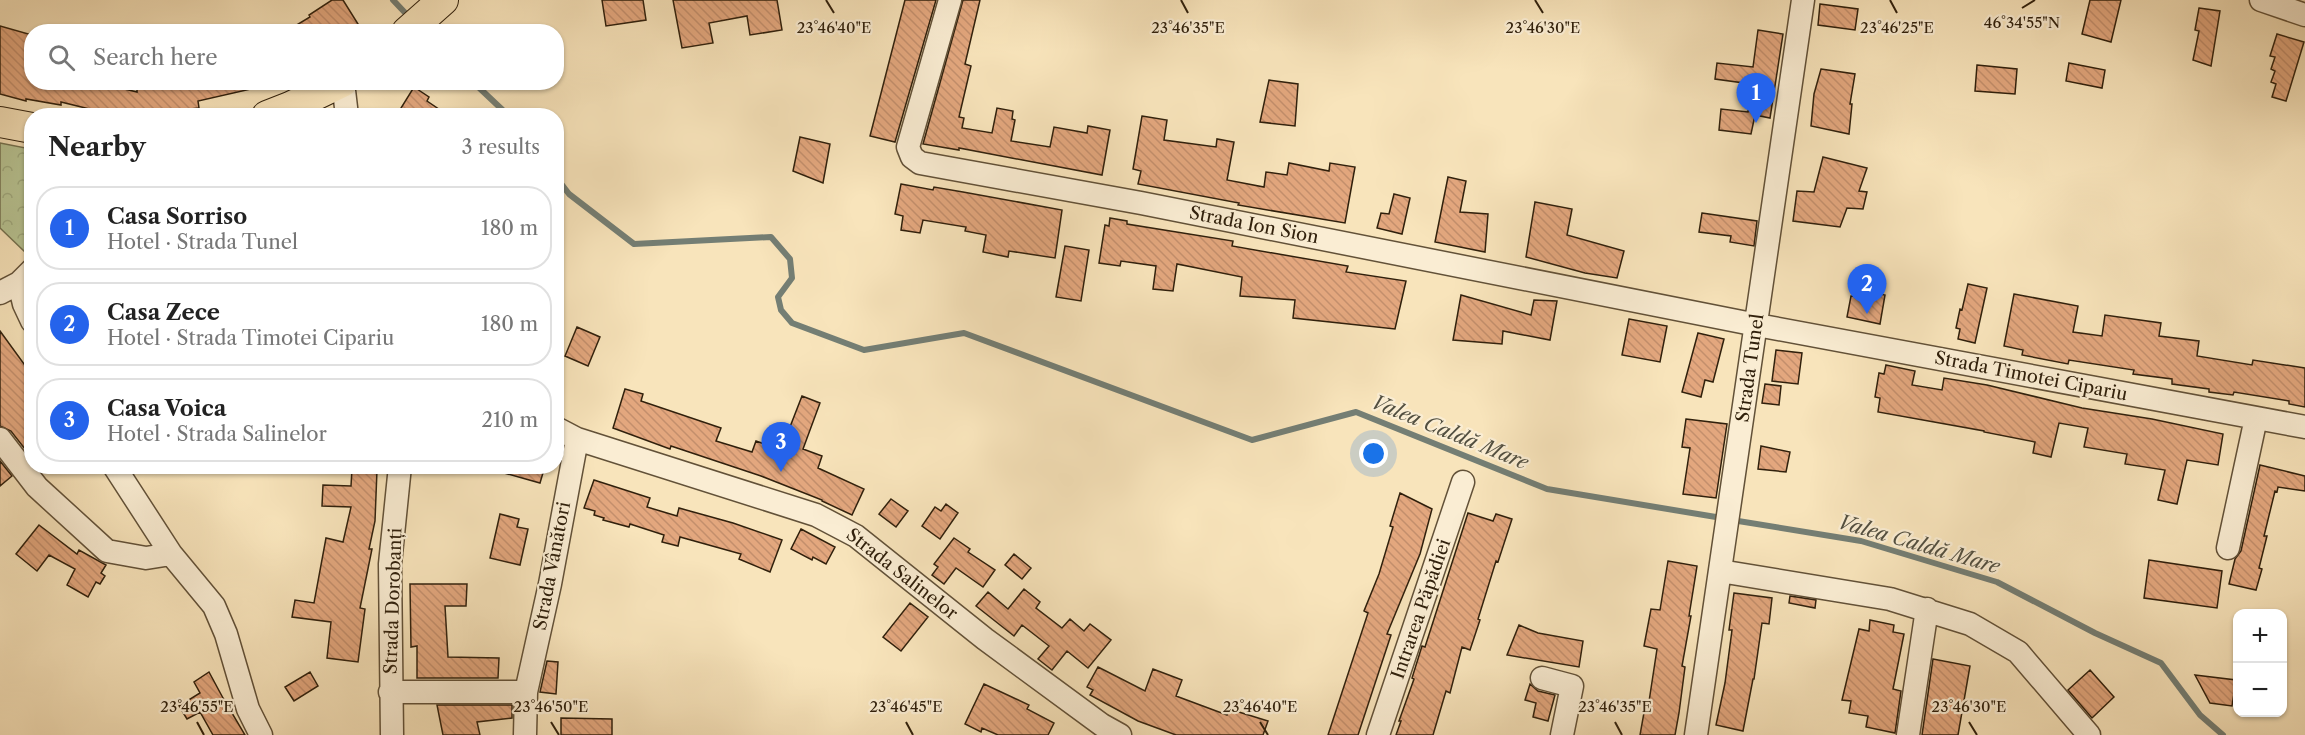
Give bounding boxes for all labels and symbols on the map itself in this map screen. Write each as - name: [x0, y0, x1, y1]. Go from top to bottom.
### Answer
- text: 46°34'55"N: [1984, 13, 2060, 32]
- text: 23°46'40"E: [797, 18, 871, 37]
- text: 23°46'35"E: [1151, 18, 1225, 37]
- text: 23°46'30"E: [1506, 18, 1580, 37]
- text: 23°46'25"E: [1860, 18, 1934, 37]
- pin: 1: [1736, 74, 1776, 123]
- street label: Strada Ion Sion: [1188, 202, 1320, 248]
- pin: 2: [1848, 264, 1886, 314]
- street label: Strada Tunel: [1731, 312, 1769, 424]
- street label: Strada Timotei Cipariu: [1933, 347, 2129, 405]
- water label: Valea Caldă Mare: [1368, 390, 1533, 475]
- pin: 3: [762, 422, 800, 472]
- your location: [1359, 439, 1388, 468]
- street label: Strada Vânători: [529, 499, 575, 632]
- water label: Valea Caldă Mare: [1835, 509, 2004, 579]
- street label: Strada Salinelor: [842, 524, 962, 625]
- street label: Strada Dorobanți: [379, 527, 407, 675]
- street label: Intrarea Păpădiei: [1387, 536, 1455, 682]
- text: 23°46'55"E: [160, 697, 234, 716]
- text: 23°46'50"E: [514, 697, 588, 716]
- text: 23°46'45"E: [869, 697, 943, 716]
- text: 23°46'40"E: [1223, 697, 1297, 716]
- text: 23°46'35"E: [1578, 697, 1652, 716]
- text: 23°46'30"E: [1932, 697, 2006, 716]

